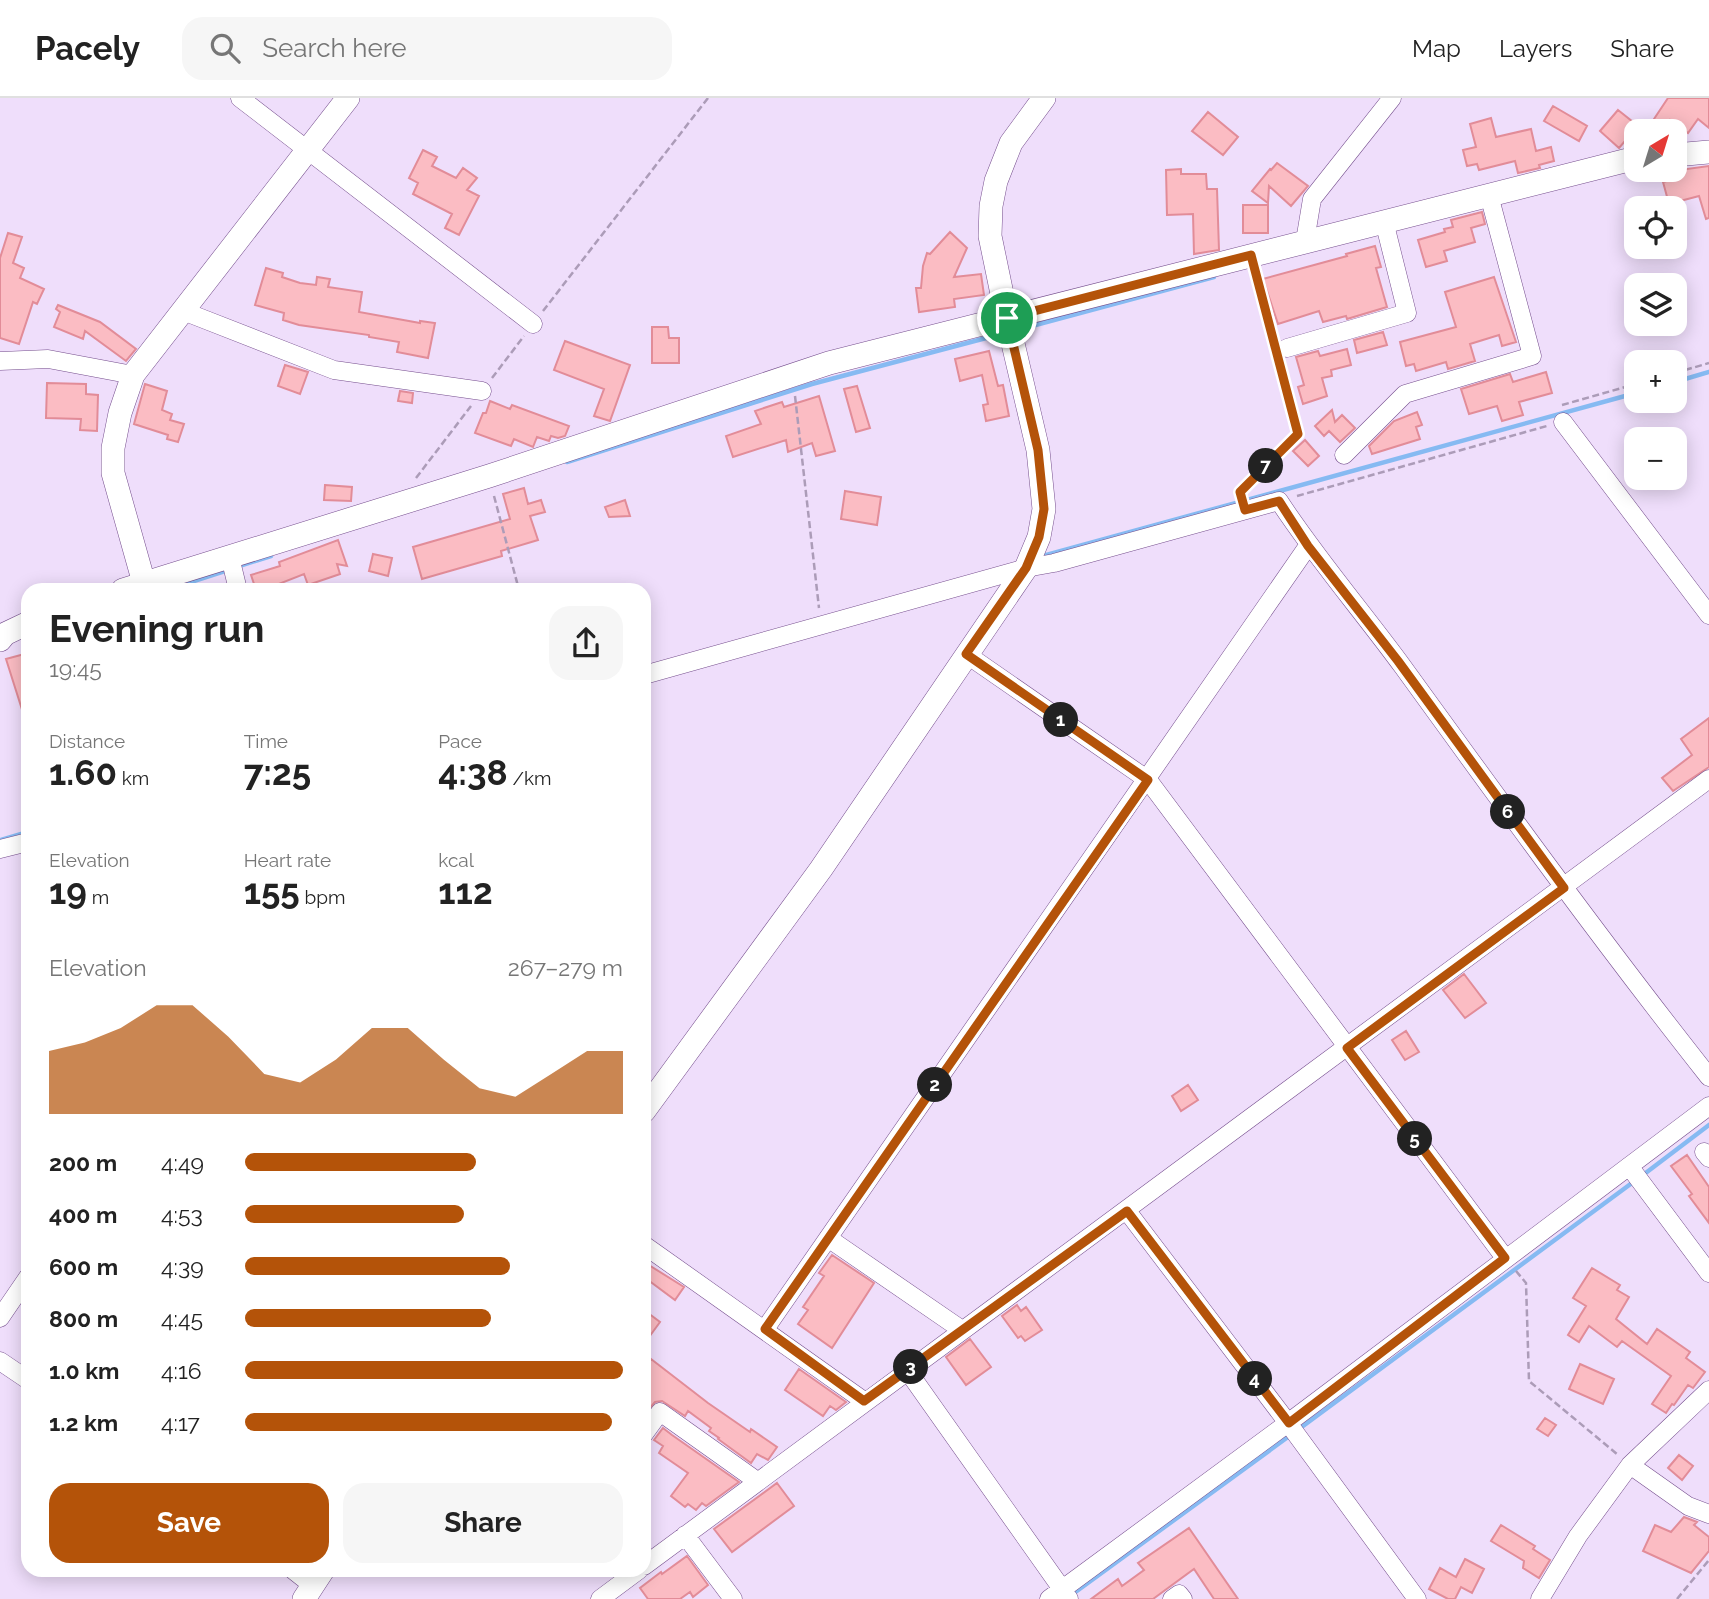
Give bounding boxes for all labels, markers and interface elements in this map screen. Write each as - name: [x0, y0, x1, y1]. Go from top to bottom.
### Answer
- search box: [182, 17, 672, 80]
- text: Pacely: [35, 29, 140, 68]
- icon: search: [206, 29, 244, 67]
- text: Search here: [262, 33, 407, 63]
- text: Map: [1412, 34, 1461, 63]
- text: Layers: [1499, 34, 1572, 63]
- text: Share: [1610, 34, 1674, 63]
- north arrow: [1624, 119, 1687, 182]
- map controls: [1624, 119, 1687, 490]
- button: locate: [1624, 196, 1687, 259]
- button: layers: [1624, 273, 1687, 336]
- pin: [977, 288, 1037, 348]
- icon: arrive: [988, 299, 1026, 337]
- button: +: [1624, 350, 1687, 413]
- button: −: [1624, 427, 1687, 490]
- pin: 7: [1248, 448, 1284, 484]
- text: 7: [1260, 454, 1271, 476]
- text: Evening run: [49, 606, 264, 651]
- button: share: [549, 606, 623, 680]
- text: 19:45: [49, 655, 102, 682]
- pin: 1: [1044, 702, 1078, 738]
- text: 1: [1056, 708, 1065, 730]
- text: Distance: [49, 730, 125, 752]
- text: Time: [244, 730, 288, 752]
- text: Pace: [438, 730, 482, 752]
- text: 1.60: [49, 752, 117, 793]
- text: 7:25: [244, 752, 311, 793]
- text: 4:38: [438, 752, 508, 793]
- text: km: [117, 767, 149, 789]
- text: /km: [508, 767, 552, 789]
- pin: 6: [1490, 794, 1526, 830]
- text: 6: [1502, 800, 1513, 822]
- text: Elevation: [49, 849, 130, 871]
- text: Heart rate: [244, 849, 331, 871]
- text: kcal: [438, 849, 474, 871]
- text: 19: [49, 871, 87, 912]
- text: 155: [244, 871, 300, 912]
- text: 112: [438, 871, 493, 912]
- text: m: [87, 886, 109, 908]
- text: bpm: [300, 886, 346, 908]
- text: Elevation: [49, 954, 147, 981]
- text: 267–279 m: [508, 954, 623, 981]
- pin: 2: [918, 1068, 953, 1102]
- text: 2: [929, 1073, 940, 1095]
- pin: 5: [1398, 1122, 1432, 1156]
- text: 5: [1409, 1127, 1420, 1149]
- text: 200 m: [49, 1149, 117, 1176]
- text: 4:49: [161, 1149, 204, 1176]
- text: 400 m: [49, 1201, 117, 1228]
- text: 4:53: [161, 1201, 203, 1228]
- text: 600 m: [49, 1253, 118, 1280]
- text: 4:39: [161, 1253, 204, 1280]
- text: 800 m: [49, 1305, 118, 1332]
- text: 4:45: [161, 1305, 203, 1332]
- pin: 3: [894, 1350, 928, 1384]
- text: 3: [905, 1355, 916, 1377]
- text: 1.0 km: [49, 1357, 119, 1384]
- text: 4:16: [161, 1357, 202, 1384]
- pin: 4: [1238, 1362, 1272, 1396]
- text: 4: [1249, 1367, 1260, 1389]
- text: 1.2 km: [49, 1409, 118, 1436]
- text: 4:17: [161, 1409, 200, 1436]
- button: Save: [49, 1483, 329, 1563]
- button: Share: [343, 1483, 623, 1563]

